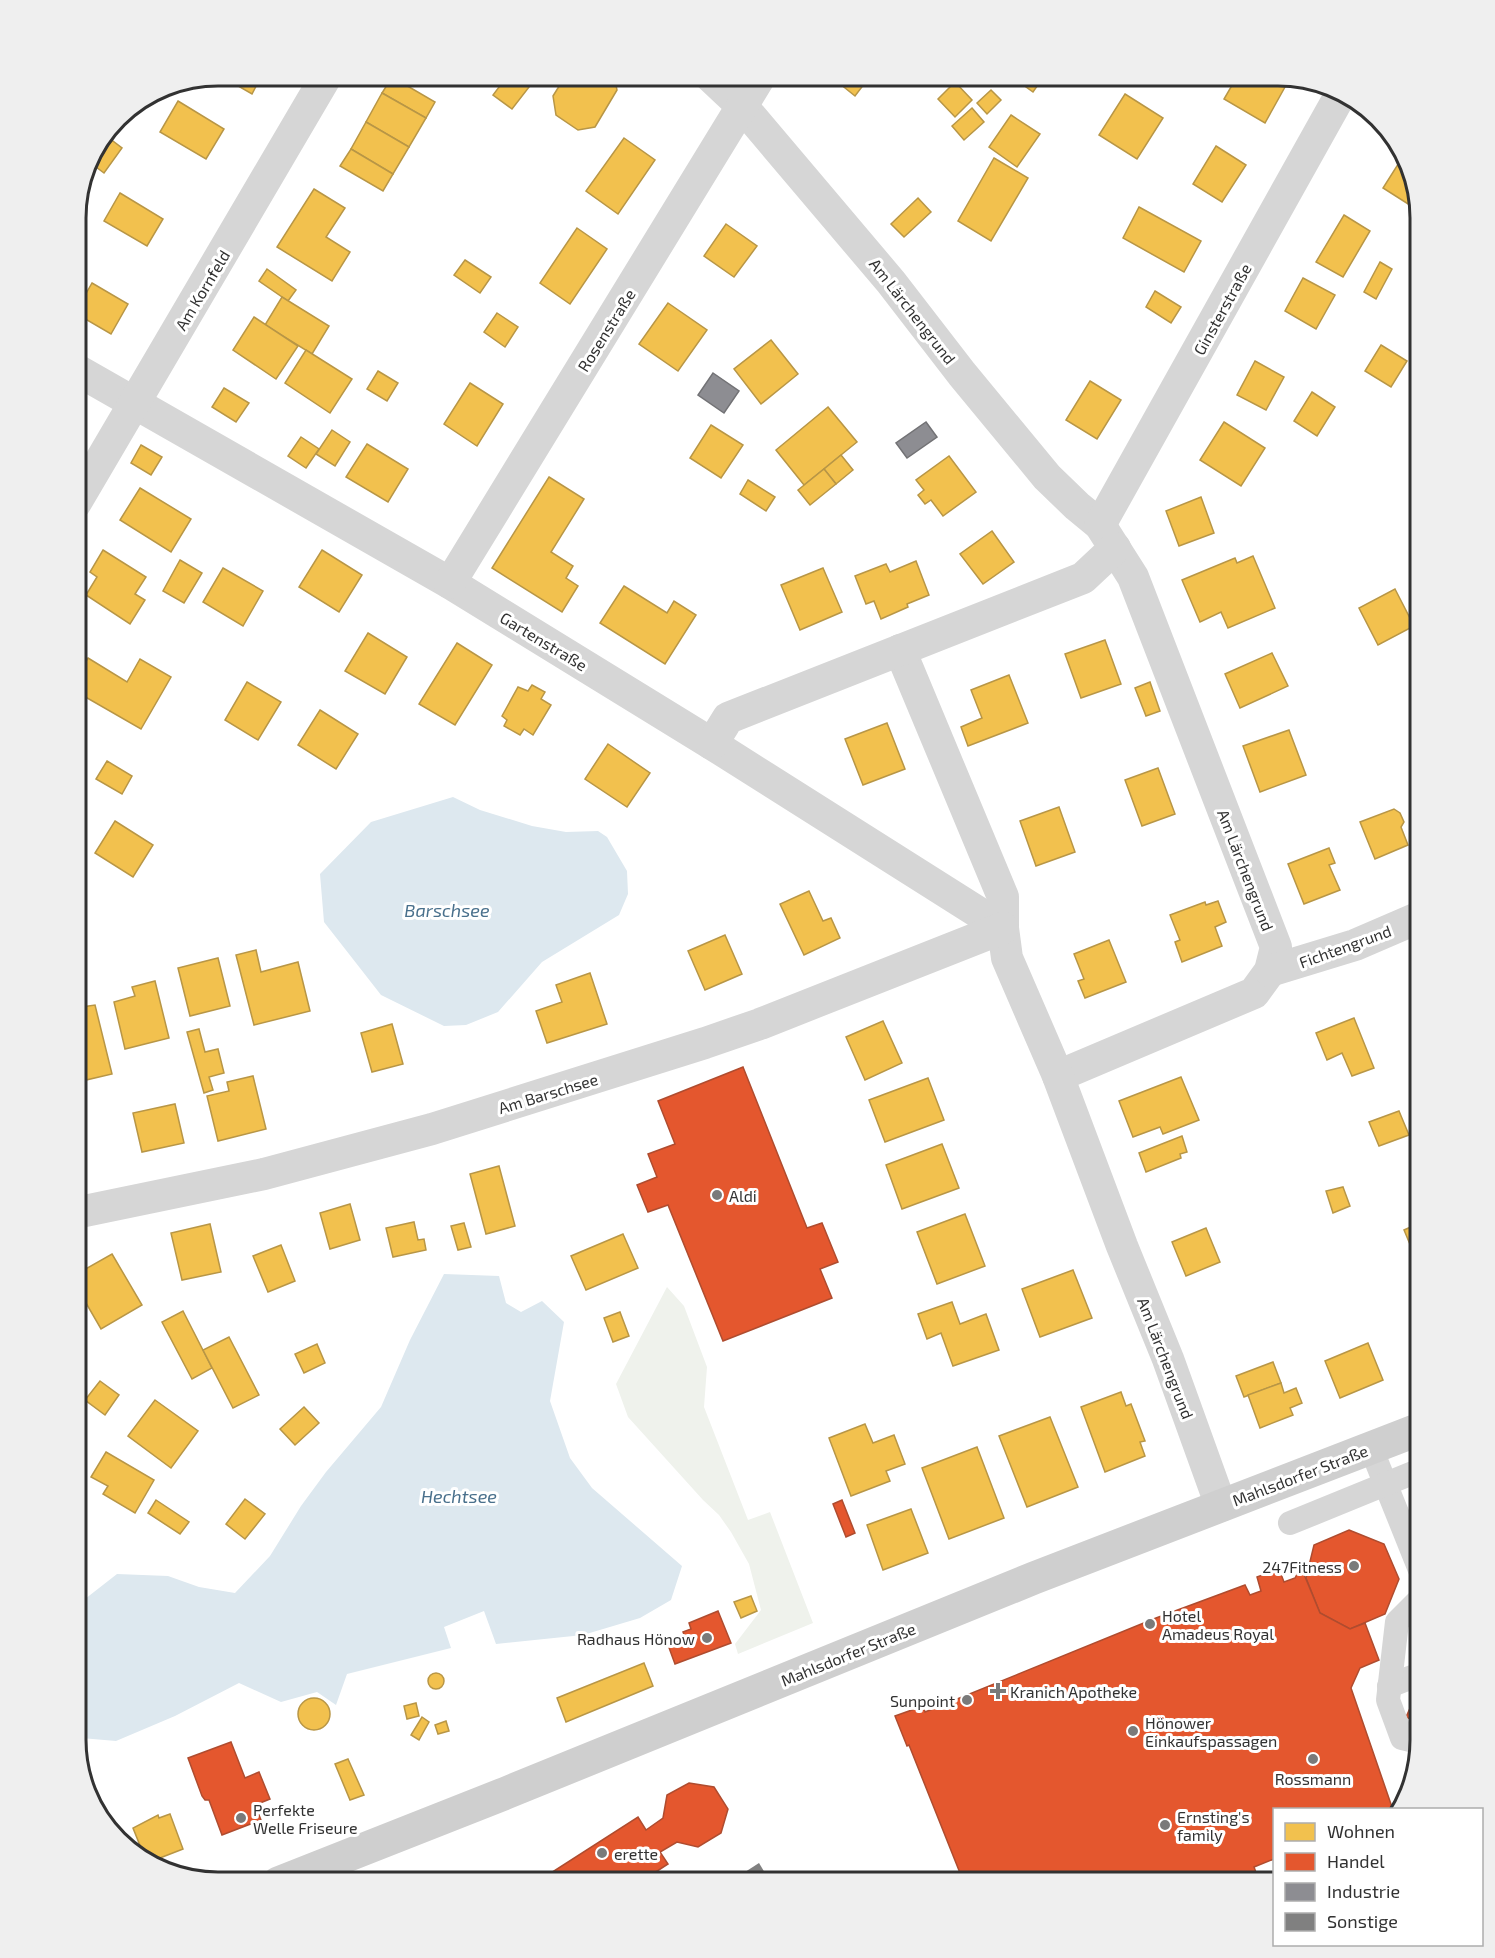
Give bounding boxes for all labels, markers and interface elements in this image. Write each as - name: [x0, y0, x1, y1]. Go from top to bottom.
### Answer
- street label: Am Kornfeld: [171, 247, 233, 333]
- street label: Am Lärchengrund: [866, 254, 960, 368]
- street label: Ginsterstraße: [1189, 260, 1255, 358]
- street label: Rosenstraße: [573, 285, 639, 375]
- street label: Gartenstraße: [497, 608, 591, 674]
- street label: Am Lärchengrund: [1214, 807, 1278, 933]
- water label: Barschsee: [404, 899, 490, 921]
- street label: Fichtengrund: [1296, 921, 1394, 971]
- street label: Am Barschsee: [496, 1069, 600, 1117]
- place label: Aldi: [729, 1186, 757, 1205]
- marker: Aldi: [710, 1188, 724, 1202]
- street label: Am Lärchengrund: [1134, 1295, 1198, 1421]
- street label: Mahlsdorfer Straße: [1230, 1440, 1370, 1510]
- water label: Hechtsee: [421, 1485, 497, 1507]
- place label: 247Fitness: [1262, 1557, 1342, 1576]
- marker: 247Fitness: [1347, 1559, 1361, 1573]
- place label: Hotel Amadeus Royal: [1162, 1606, 1274, 1643]
- marker: Hotel Amadeus Royal: [1143, 1617, 1157, 1631]
- street label: Mahlsdorfer Straße: [778, 1618, 918, 1690]
- place label: Radhaus Hönow: [577, 1629, 695, 1648]
- marker: Radhaus Hönow: [700, 1631, 714, 1645]
- place label: Kranich Apotheke: [1010, 1682, 1137, 1701]
- marker: Kranich Apotheke: [991, 1684, 1005, 1698]
- place label: Sunpoint: [890, 1691, 955, 1710]
- marker: Sunpoint: [960, 1693, 974, 1707]
- place label: Hönower Einkaufspassagen: [1145, 1713, 1277, 1750]
- marker: Hönower Einkaufspassagen: [1126, 1724, 1140, 1738]
- marker: Rossmann: [1306, 1752, 1320, 1766]
- place label: Rossmann: [1275, 1769, 1351, 1788]
- place label: Perfekte Welle Friseure: [253, 1800, 358, 1837]
- place label: Ernsting's family: [1177, 1807, 1250, 1844]
- legend: [1273, 1808, 1483, 1946]
- marker: Perfekte Welle Friseure: [234, 1811, 248, 1825]
- marker: Ernsting's family: [1158, 1818, 1172, 1832]
- text: Wohnen: [1327, 1820, 1395, 1842]
- place label: erette: [614, 1844, 658, 1863]
- marker: erette: [595, 1846, 609, 1860]
- text: Handel: [1327, 1850, 1385, 1872]
- text: Industrie: [1327, 1880, 1400, 1902]
- text: Sonstige: [1327, 1910, 1398, 1932]

